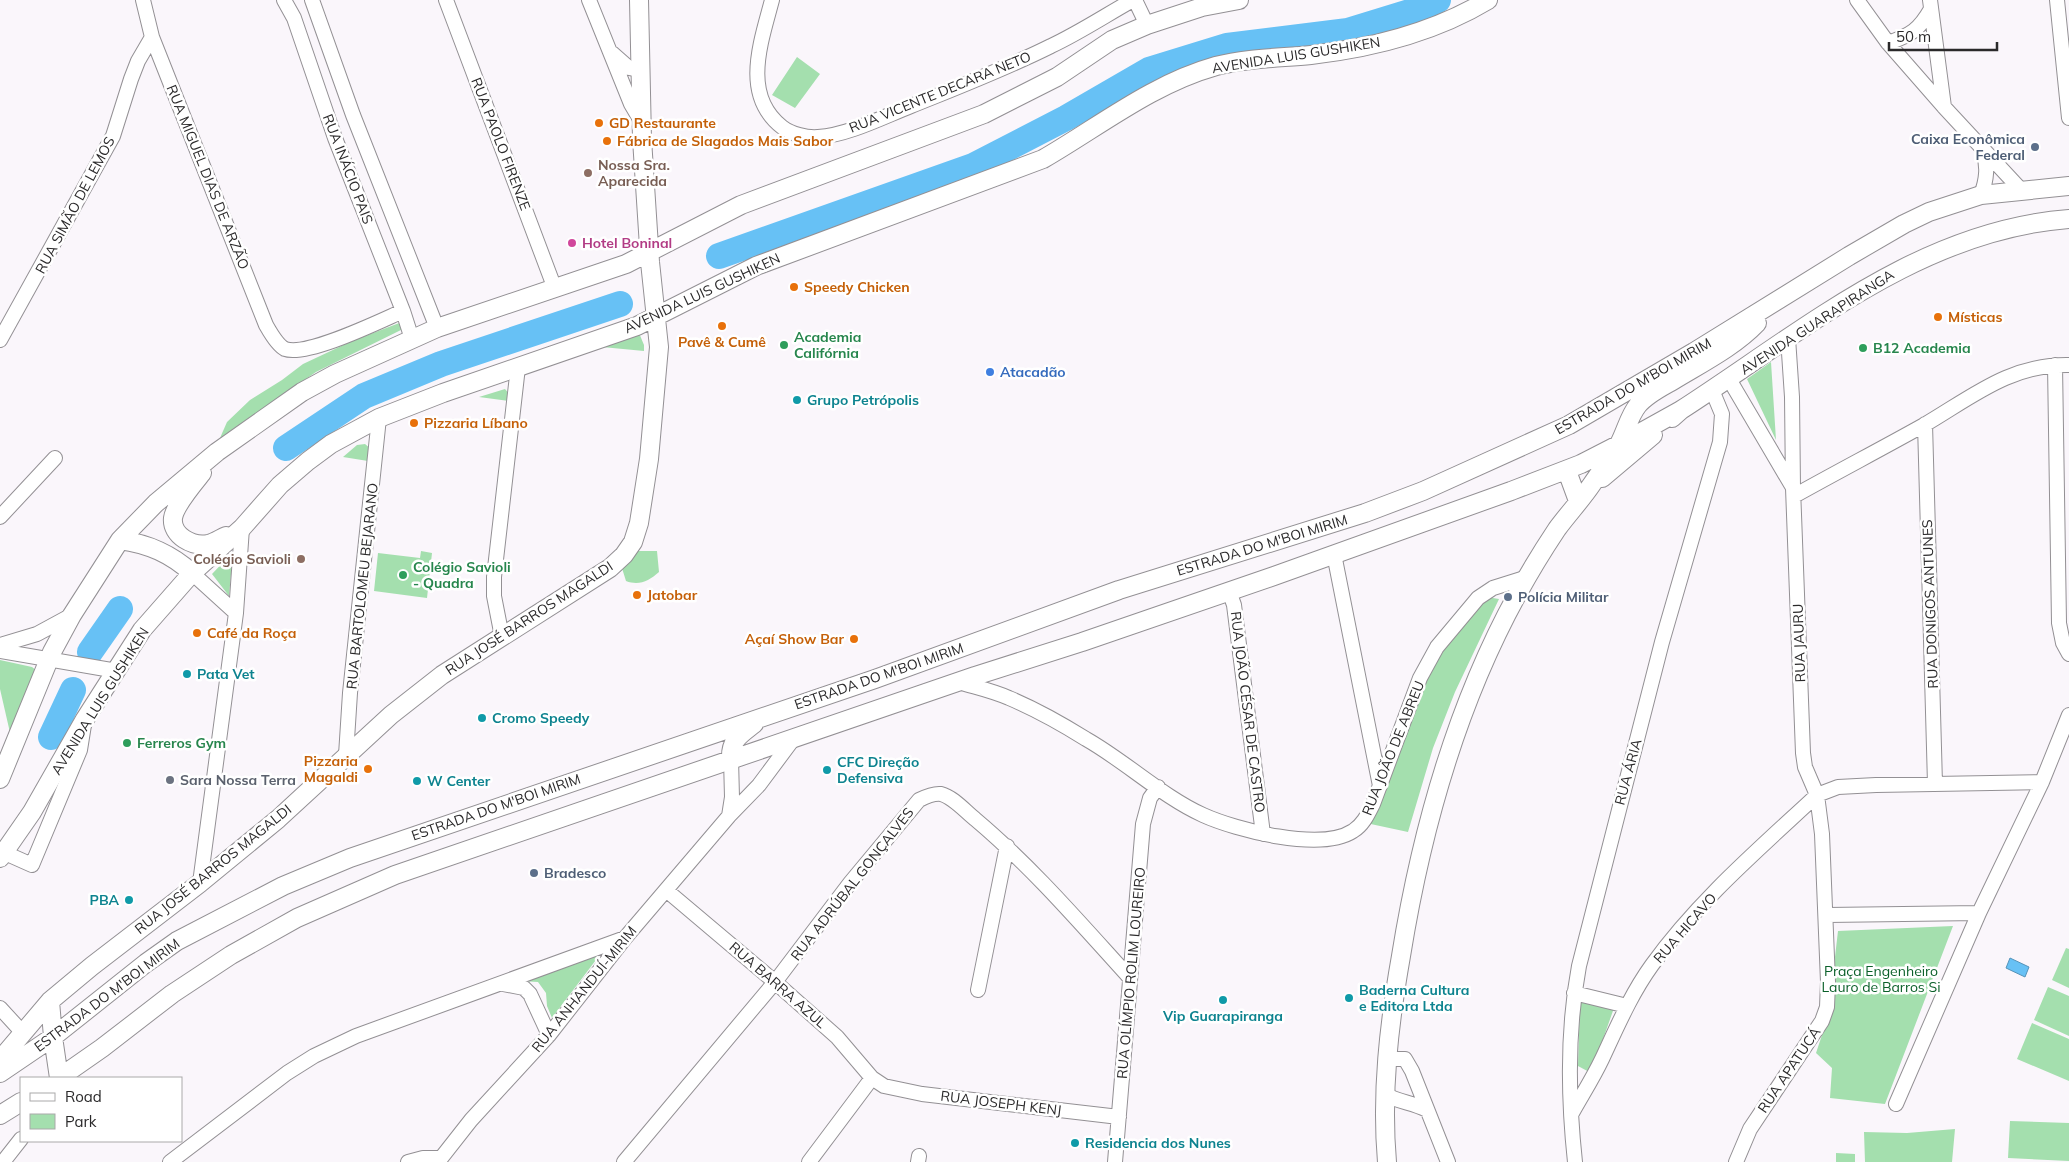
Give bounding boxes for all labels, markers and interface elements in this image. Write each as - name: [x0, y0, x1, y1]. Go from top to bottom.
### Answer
- scale bar: [1889, 20, 1996, 52]
- text: 50 m: [1896, 27, 1931, 46]
- street label: AVENIDA LUIS GUSHIKEN: [1210, 33, 1382, 77]
- street label: RUA VICENTE DECARA NETO: [846, 47, 1034, 137]
- street label: RUA PAOLO FIRENZE: [467, 75, 535, 213]
- street label: RUA MIGUEL DIAS DE ARZÃO: [163, 82, 253, 272]
- street label: RUA INÁCIO PAIS: [319, 111, 377, 227]
- place label: GD Restaurante: [609, 114, 716, 132]
- marker: GD Restaurante: [593, 117, 605, 129]
- place label: Caixa Econômica Federal: [1911, 130, 2025, 164]
- place label: Fábrica de Slagados Mais Sabor: [617, 132, 834, 150]
- street label: RUA SIMÃO DE LEMOS: [31, 133, 119, 277]
- marker: Fábrica de Slagados Mais Sabor: [601, 135, 613, 147]
- marker: Caixa Econômica Federal: [2029, 141, 2041, 153]
- place label: Nossa Sra. Aparecida: [598, 156, 670, 190]
- marker: Nossa Sra. Aparecida: [582, 167, 594, 179]
- place label: Hotel Boninal: [582, 234, 672, 252]
- marker: Hotel Boninal: [566, 237, 578, 249]
- street label: AVENIDA LUIS GUSHIKEN: [621, 249, 783, 337]
- street label: AVENIDA GUARAPIRANGA: [1737, 265, 1898, 379]
- place label: Speedy Chicken: [804, 278, 910, 296]
- marker: Speedy Chicken: [788, 281, 800, 293]
- place label: Místicas: [1948, 308, 2002, 326]
- marker: Místicas: [1932, 311, 1944, 323]
- marker: Pavê & Cumê: [716, 320, 728, 332]
- place label: Academia Califórnia: [794, 328, 861, 362]
- place label: Pavê & Cumê: [678, 333, 766, 351]
- street label: ESTRADA DO M'BOI MIRIM: [1552, 334, 1714, 438]
- marker: Academia Califórnia: [778, 339, 790, 351]
- place label: B12 Academia: [1873, 339, 1971, 357]
- marker: B12 Academia: [1857, 342, 1869, 354]
- place label: Atacadão: [1000, 363, 1066, 381]
- marker: Atacadão: [984, 366, 996, 378]
- place label: Grupo Petrópolis: [807, 391, 919, 409]
- marker: Grupo Petrópolis: [791, 394, 803, 406]
- place label: Pizzaria Líbano: [424, 414, 528, 432]
- marker: Pizzaria Líbano: [408, 417, 420, 429]
- street label: RUA BARTOLOMEU BEJARANO: [342, 482, 382, 690]
- street label: ESTRADA DO M'BOI MIRIM: [1174, 510, 1350, 580]
- street label: RUA DONIGOS ANTUNES: [1918, 519, 1942, 689]
- place label: Colégio Savioli: [193, 550, 291, 568]
- marker: Colégio Savioli: [295, 553, 307, 565]
- street label: RUA JOSÉ BARROS MAGALDI: [442, 557, 616, 679]
- place label: Colégio Savioli - Quadra: [413, 558, 511, 592]
- marker: Colégio Savioli - Quadra: [397, 569, 409, 581]
- place label: Jatobar: [647, 586, 698, 604]
- place label: Polícia Militar: [1518, 588, 1609, 606]
- marker: Jatobar: [631, 589, 643, 601]
- marker: Polícia Militar: [1502, 591, 1514, 603]
- street label: RUA JAURU: [1789, 603, 1809, 683]
- street label: RUA JOÃO CÉSAR DE CASTRO: [1227, 610, 1269, 814]
- street label: AVENIDA LUIS GUSHIKEN: [47, 624, 153, 778]
- place label: Café da Roça: [207, 624, 296, 642]
- marker: Café da Roça: [191, 627, 203, 639]
- place label: Açaí Show Bar: [745, 630, 844, 648]
- marker: Açaí Show Bar: [848, 633, 860, 645]
- street label: ESTRADA DO M'BOI MIRIM: [792, 639, 966, 713]
- place label: Pata Vet: [197, 665, 255, 683]
- marker: Pata Vet: [181, 668, 193, 680]
- street label: RUA JOÃO DE ABREU: [1358, 678, 1428, 818]
- place label: Cromo Speedy: [492, 709, 590, 727]
- marker: Cromo Speedy: [476, 712, 488, 724]
- place label: Ferreros Gym: [137, 734, 226, 752]
- street label: RUA ÁRIA: [1611, 736, 1646, 807]
- marker: Ferreros Gym: [121, 737, 133, 749]
- place label: Pizzaria Magaldi: [304, 752, 358, 786]
- place label: CFC Direção Defensiva: [837, 753, 919, 787]
- marker: Pizzaria Magaldi: [362, 763, 374, 775]
- marker: CFC Direção Defensiva: [821, 764, 833, 776]
- street label: ESTRADA DO M'BOI MIRIM: [409, 770, 583, 844]
- place label: Sara Nossa Terra: [180, 771, 296, 789]
- place label: W Center: [427, 772, 491, 790]
- marker: Sara Nossa Terra: [164, 774, 176, 786]
- marker: W Center: [411, 775, 423, 787]
- street label: RUA JOSÉ BARROS MAGALDI: [131, 800, 295, 938]
- street label: RUA ADRÚBAL GONÇALVES: [787, 804, 918, 964]
- place label: Bradesco: [544, 864, 606, 882]
- street label: RUA OLÍMPIO ROLIM LOUREIRO: [1113, 866, 1149, 1080]
- marker: Bradesco: [528, 867, 540, 879]
- street label: RUA HICAVO: [1650, 889, 1720, 967]
- place label: PBA: [90, 891, 119, 909]
- marker: PBA: [123, 894, 135, 906]
- street label: RUA ANHANDUÍ-MIRIM: [528, 922, 640, 1056]
- street label: ESTRADA DO M'BOI MIRIM: [31, 934, 183, 1056]
- street label: RUA BARRA AZUL: [726, 938, 831, 1032]
- park label: Praça Engenheiro Lauro de Barros Si: [1821, 962, 1941, 996]
- place label: Baderna Cultura e Editora Ltda: [1359, 981, 1469, 1015]
- marker: Baderna Cultura e Editora Ltda: [1343, 992, 1355, 1004]
- marker: Vip Guarapiranga: [1217, 994, 1229, 1006]
- place label: Vip Guarapiranga: [1162, 1007, 1283, 1025]
- street label: RUA APATUCÁ: [1754, 1023, 1825, 1116]
- legend: [20, 1077, 182, 1142]
- text: Road: [65, 1087, 102, 1106]
- street label: RUA JOSEPH KENJ: [939, 1087, 1063, 1119]
- text: Park: [65, 1112, 97, 1131]
- place label: Residencia dos Nunes: [1085, 1134, 1231, 1152]
- marker: Residencia dos Nunes: [1069, 1137, 1081, 1149]

